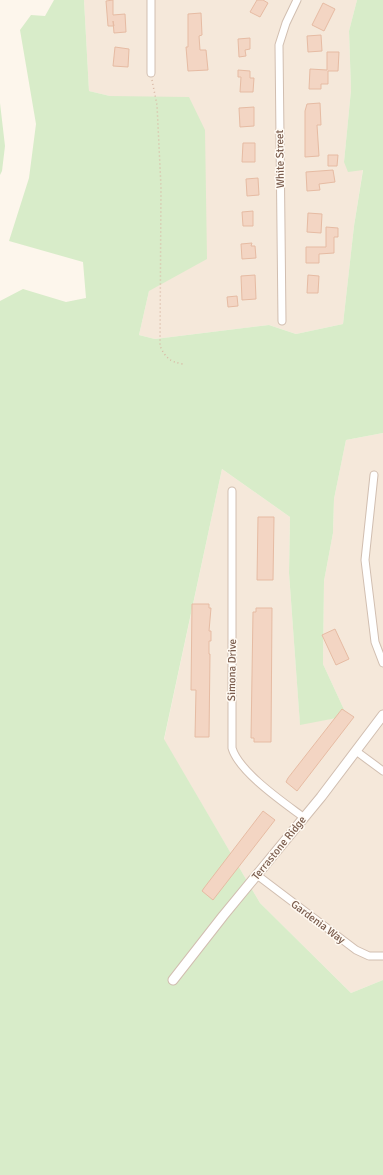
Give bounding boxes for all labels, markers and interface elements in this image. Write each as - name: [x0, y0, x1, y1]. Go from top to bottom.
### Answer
- street label: White Street: [273, 129, 287, 188]
- street label: Simona Drive: [225, 639, 239, 701]
- street label: Terrastone Ridge: [249, 813, 309, 883]
- street label: Gardenia Way: [288, 897, 348, 947]

